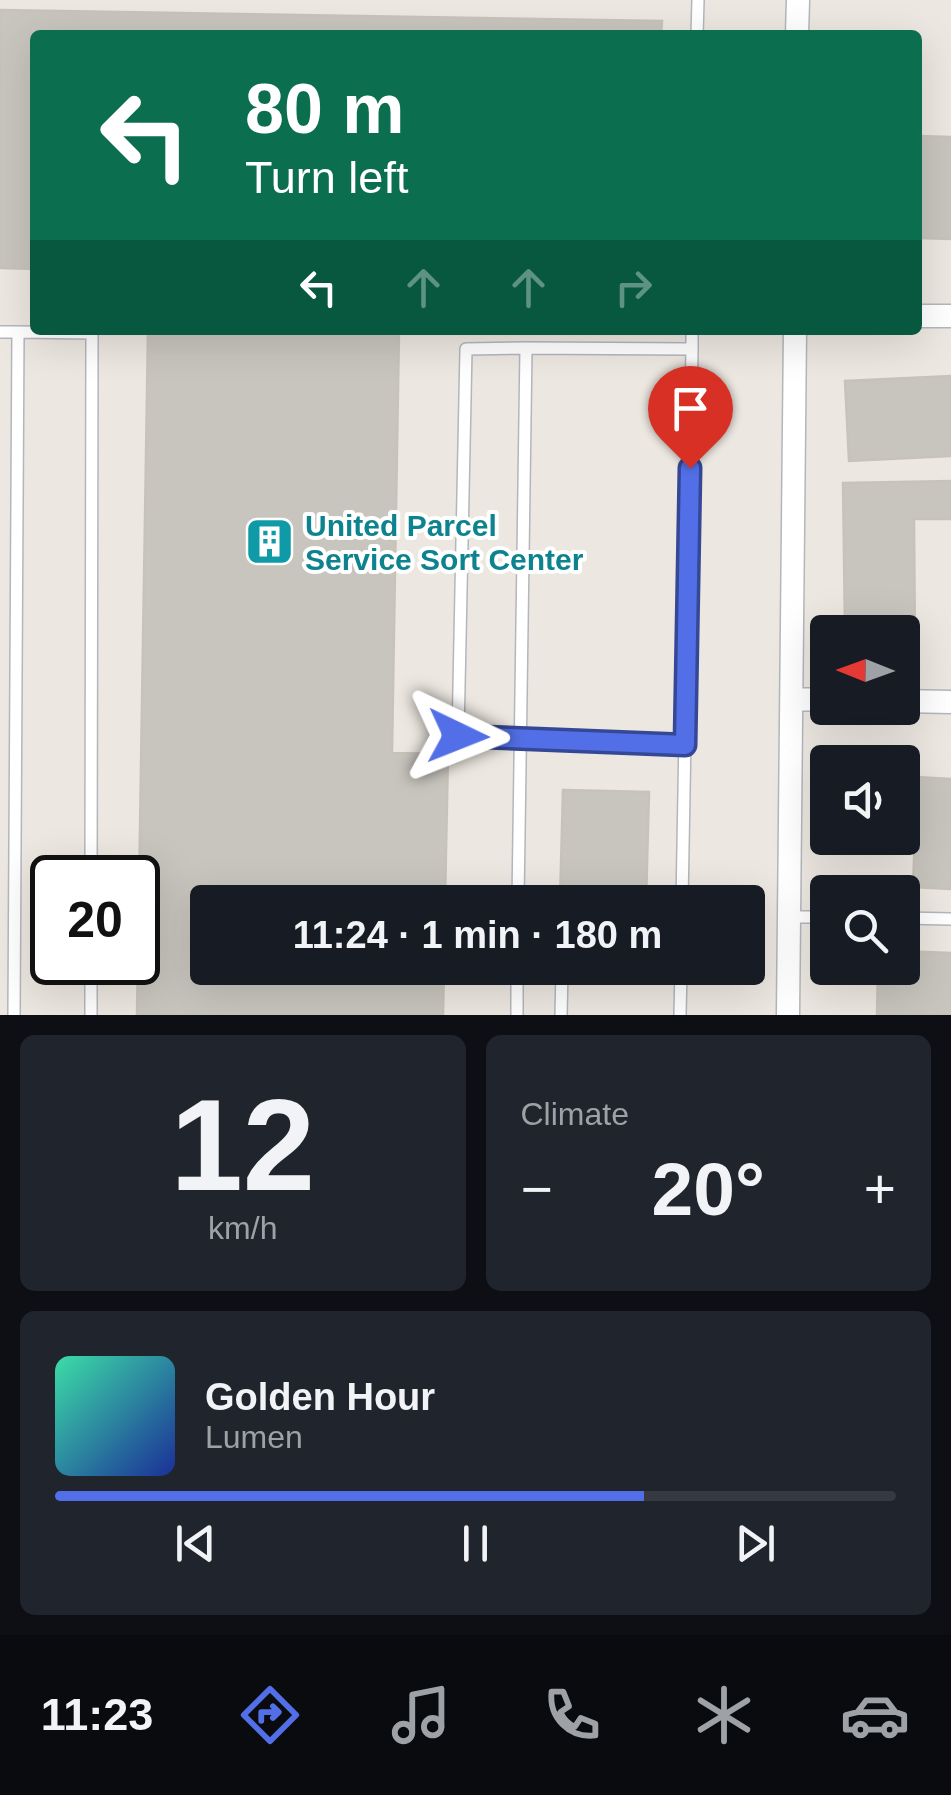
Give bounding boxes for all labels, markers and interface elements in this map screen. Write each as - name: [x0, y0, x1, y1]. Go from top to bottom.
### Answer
- icon: left: [80, 70, 210, 200]
- text: 80 m: [245, 70, 405, 148]
- text: Turn left: [245, 152, 408, 203]
- icon: left: [291, 260, 346, 315]
- icon: ahead: [396, 260, 451, 315]
- icon: ahead: [501, 260, 556, 315]
- icon: right: [606, 260, 661, 315]
- pin: [648, 366, 733, 469]
- icon: arrive: [663, 381, 718, 436]
- place label: United Parcel Service Sort Center: [305, 509, 584, 576]
- building icon: United Parcel Service Sort Center: [244, 516, 296, 568]
- north arrow: [810, 615, 920, 725]
- map controls: [810, 615, 920, 985]
- position arrow: [406, 684, 510, 788]
- button: sound: [810, 745, 920, 855]
- speed limit sign: 20: [30, 855, 160, 985]
- button: search: [810, 875, 920, 985]
- text: 11:24 · 1 min · 180 m: [293, 914, 662, 956]
- text: 12: [170, 1072, 315, 1218]
- text: Climate: [521, 1096, 629, 1132]
- text: 20°: [652, 1147, 765, 1231]
- text: −: [521, 1158, 553, 1220]
- text: +: [864, 1158, 896, 1220]
- text: km/h: [208, 1210, 277, 1246]
- text: Golden Hour: [205, 1376, 435, 1418]
- text: Lumen: [205, 1419, 303, 1455]
- icon: previous: [168, 1516, 223, 1571]
- icon: pause: [448, 1516, 503, 1571]
- icon: next: [728, 1516, 783, 1571]
- icon: directions: [235, 1680, 305, 1750]
- icon: music: [386, 1680, 456, 1750]
- icon: phone: [537, 1680, 607, 1750]
- icon: climate: [689, 1680, 759, 1750]
- icon: car: [840, 1680, 910, 1750]
- text: 11:23: [41, 1689, 153, 1740]

